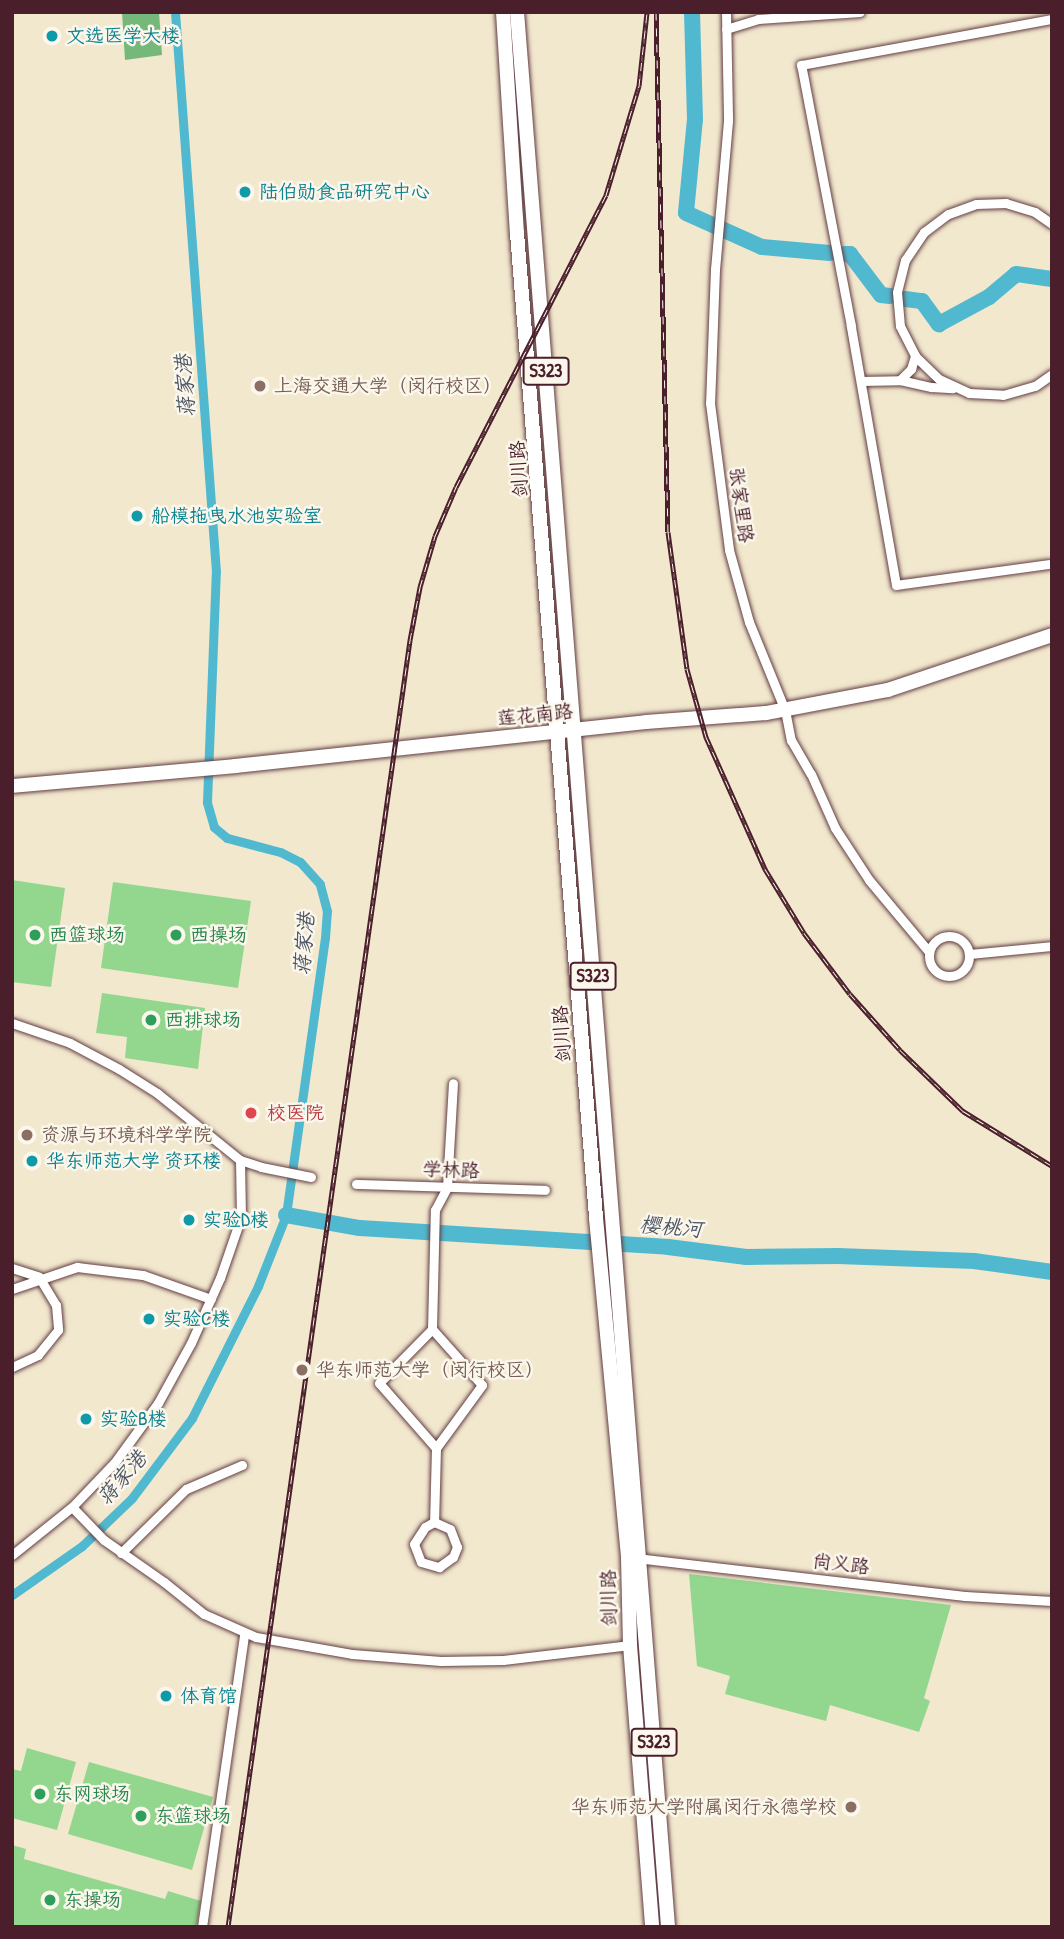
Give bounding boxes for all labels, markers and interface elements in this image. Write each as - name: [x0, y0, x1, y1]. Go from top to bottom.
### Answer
- place label: 文选医学大楼: [66, 25, 180, 47]
- marker: 文选医学大楼: [44, 28, 60, 44]
- place label: 陆伯勋食品研究中心: [259, 181, 430, 203]
- marker: 陆伯勋食品研究中心: [237, 184, 253, 200]
- water label: 蒋家港: [170, 354, 200, 418]
- road number: S323: [522, 356, 570, 386]
- place label: 上海交通大学（闵行校区）: [274, 375, 502, 397]
- marker: 上海交通大学（闵行校区）: [252, 378, 268, 394]
- street label: 剑川路: [506, 440, 532, 498]
- street label: 张家里路: [724, 466, 758, 544]
- place label: 船模拖曳水池实验室: [151, 505, 322, 527]
- marker: 船模拖曳水池实验室: [129, 508, 145, 524]
- street label: 莲花南路: [496, 700, 574, 730]
- water label: 蒋家港: [289, 912, 319, 976]
- place label: 西篮球场: [49, 924, 125, 946]
- place label: 西操场: [190, 924, 247, 946]
- marker: 西篮球场: [27, 927, 43, 943]
- marker: 西操场: [168, 927, 184, 943]
- road number: S323: [568, 961, 618, 990]
- street label: 剑川路: [549, 1005, 575, 1063]
- place label: 西排球场: [165, 1009, 241, 1031]
- marker: 西排球场: [143, 1012, 159, 1028]
- place label: 校医院: [267, 1102, 324, 1124]
- marker: 校医院: [241, 1103, 261, 1123]
- place label: 资源与环境科学学院: [41, 1124, 212, 1146]
- marker: 资源与环境科学学院: [19, 1127, 35, 1143]
- place label: 华东师范大学 资环楼: [46, 1150, 221, 1172]
- marker: 华东师范大学 资环楼: [24, 1153, 40, 1169]
- street label: 学林路: [422, 1158, 480, 1182]
- place label: 实验D楼: [203, 1209, 269, 1231]
- marker: 实验D楼: [181, 1212, 197, 1228]
- water label: 樱桃河: [639, 1212, 703, 1242]
- place label: 实验C楼: [163, 1308, 230, 1330]
- marker: 实验C楼: [141, 1311, 157, 1327]
- place label: 华东师范大学（闵行校区）: [316, 1359, 544, 1381]
- marker: 华东师范大学（闵行校区）: [294, 1362, 310, 1378]
- place label: 实验B楼: [100, 1408, 167, 1430]
- marker: 实验B楼: [78, 1411, 94, 1427]
- water label: 蒋家港: [92, 1446, 152, 1510]
- street label: 尚义路: [811, 1549, 871, 1579]
- street label: 剑川路: [597, 1569, 621, 1627]
- place label: 体育馆: [180, 1685, 237, 1707]
- marker: 体育馆: [158, 1688, 174, 1704]
- road number: S323: [630, 1728, 678, 1756]
- place label: 东网球场: [54, 1783, 130, 1805]
- marker: 东网球场: [32, 1786, 48, 1802]
- place label: 华东师范大学附属闵行永德学校: [571, 1796, 837, 1818]
- marker: 华东师范大学附属闵行永德学校: [843, 1799, 859, 1815]
- place label: 东篮球场: [155, 1805, 231, 1827]
- marker: 东篮球场: [133, 1808, 149, 1824]
- place label: 东操场: [64, 1889, 121, 1911]
- marker: 东操场: [42, 1892, 58, 1908]

